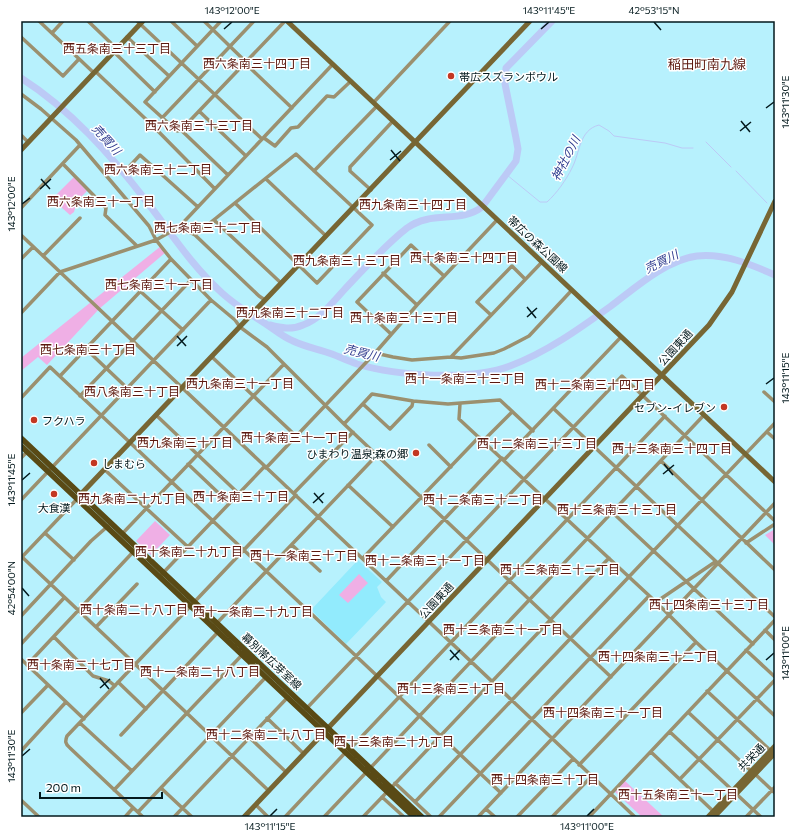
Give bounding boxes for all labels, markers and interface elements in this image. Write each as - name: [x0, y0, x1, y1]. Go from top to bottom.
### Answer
- text: 143°12'00"E: [204, 4, 260, 16]
- text: 143°11'45"E: [523, 4, 575, 16]
- text: 42°53'15"N: [629, 4, 679, 16]
- district label: 西五条南三十三丁目: [63, 41, 171, 55]
- district label: 西六条南三十四丁目: [203, 56, 311, 70]
- district label: 稲田町南九線: [668, 56, 746, 72]
- place label: 帯広スズランボウル: [459, 70, 558, 83]
- marker: 帯広スズランボウル: [446, 71, 456, 81]
- text: 143°11'30"E: [779, 75, 791, 129]
- district label: 西六条南三十三丁目: [145, 118, 253, 132]
- water label: 売買川: [90, 121, 126, 159]
- water label: 神社の川: [548, 132, 583, 183]
- district label: 西六条南三十二丁目: [104, 162, 212, 176]
- text: 143°12'00"E: [5, 176, 17, 232]
- district label: 西六条南三十一丁目: [47, 194, 155, 208]
- district label: 西九条南三十四丁目: [359, 197, 467, 211]
- street label: 帯広の森公園線: [505, 213, 571, 275]
- district label: 西七条南三十二丁目: [154, 220, 262, 234]
- water label: 売買川: [642, 246, 682, 275]
- district label: 西十条南三十四丁目: [410, 250, 518, 264]
- district label: 西九条南三十三丁目: [293, 253, 401, 267]
- district label: 西七条南三十一丁目: [105, 277, 213, 291]
- district label: 西九条南三十二丁目: [236, 305, 344, 319]
- district label: 西十条南三十三丁目: [350, 310, 458, 324]
- street label: 公園東通: [655, 326, 695, 368]
- water label: 売買川: [343, 341, 383, 364]
- district label: 西七条南三十丁目: [40, 342, 136, 356]
- text: 143°11'15"E: [779, 352, 791, 403]
- district label: 西十一条南三十三丁目: [405, 371, 525, 385]
- district label: 西九条南三十一丁目: [186, 376, 294, 390]
- district label: 西十二条南三十四丁目: [535, 377, 655, 391]
- district label: 西八条南三十丁目: [84, 384, 180, 398]
- place label: セブン-イレブン: [634, 401, 716, 414]
- marker: セブン-イレブン: [719, 402, 729, 412]
- place label: フクハラ: [42, 414, 85, 427]
- marker: フクハラ: [29, 415, 39, 425]
- district label: 西十条南三十一丁目: [241, 430, 349, 444]
- district label: 西九条南三十丁目: [137, 435, 233, 449]
- district label: 西十二条南三十三丁目: [477, 436, 597, 450]
- district label: 西十三条南三十四丁目: [612, 441, 732, 455]
- place label: ひまわり温泉;森の郷: [306, 447, 408, 461]
- marker: ひまわり温泉;森の郷: [411, 448, 421, 458]
- text: 143°11'45"E: [5, 454, 17, 506]
- place label: しまむら: [102, 457, 146, 470]
- marker: しまむら: [89, 458, 99, 468]
- marker: 大食漢: [49, 489, 59, 499]
- district label: 西十条南三十丁目: [193, 489, 289, 503]
- district label: 西九条南二十九丁目: [78, 491, 186, 505]
- district label: 西十二条南三十二丁目: [423, 492, 543, 506]
- place label: 大食漢: [38, 501, 71, 514]
- district label: 西十三条南三十三丁目: [557, 502, 677, 516]
- district label: 西十条南二十九丁目: [135, 544, 243, 558]
- district label: 西十一条南三十丁目: [250, 548, 358, 562]
- district label: 西十二条南三十一丁目: [365, 553, 485, 567]
- text: 42°54'00"N: [5, 561, 17, 615]
- district label: 西十三条南三十二丁目: [500, 562, 620, 576]
- street label: 公園東通: [416, 579, 456, 621]
- district label: 西十四条南三十三丁目: [649, 597, 769, 611]
- district label: 西十条南二十八丁目: [80, 602, 188, 616]
- district label: 西十一条南二十九丁目: [193, 604, 313, 618]
- district label: 西十三条南三十一丁目: [443, 622, 563, 636]
- text: 143°11'00"E: [779, 626, 791, 680]
- street label: 幕別帯広芽室線: [239, 630, 305, 692]
- district label: 西十四条南三十二丁目: [598, 649, 718, 663]
- district label: 西十条南二十七丁目: [27, 657, 135, 671]
- district label: 西十一条南二十八丁目: [140, 664, 260, 678]
- district label: 西十三条南三十丁目: [397, 681, 505, 695]
- district label: 西十四条南三十一丁目: [543, 705, 663, 719]
- district label: 西十二条南二十八丁目: [206, 727, 326, 741]
- text: 143°11'30"E: [5, 729, 17, 783]
- district label: 西十三条南二十九丁目: [334, 734, 454, 748]
- street label: 共栄通: [735, 741, 767, 773]
- district label: 西十四条南三十丁目: [491, 772, 599, 786]
- scale bar: [40, 774, 162, 800]
- text: 200 m: [46, 780, 81, 794]
- district label: 西十五条南三十一丁目: [618, 787, 738, 801]
- text: 143°11'15"E: [245, 820, 296, 832]
- text: 143°11'00"E: [560, 820, 614, 832]

